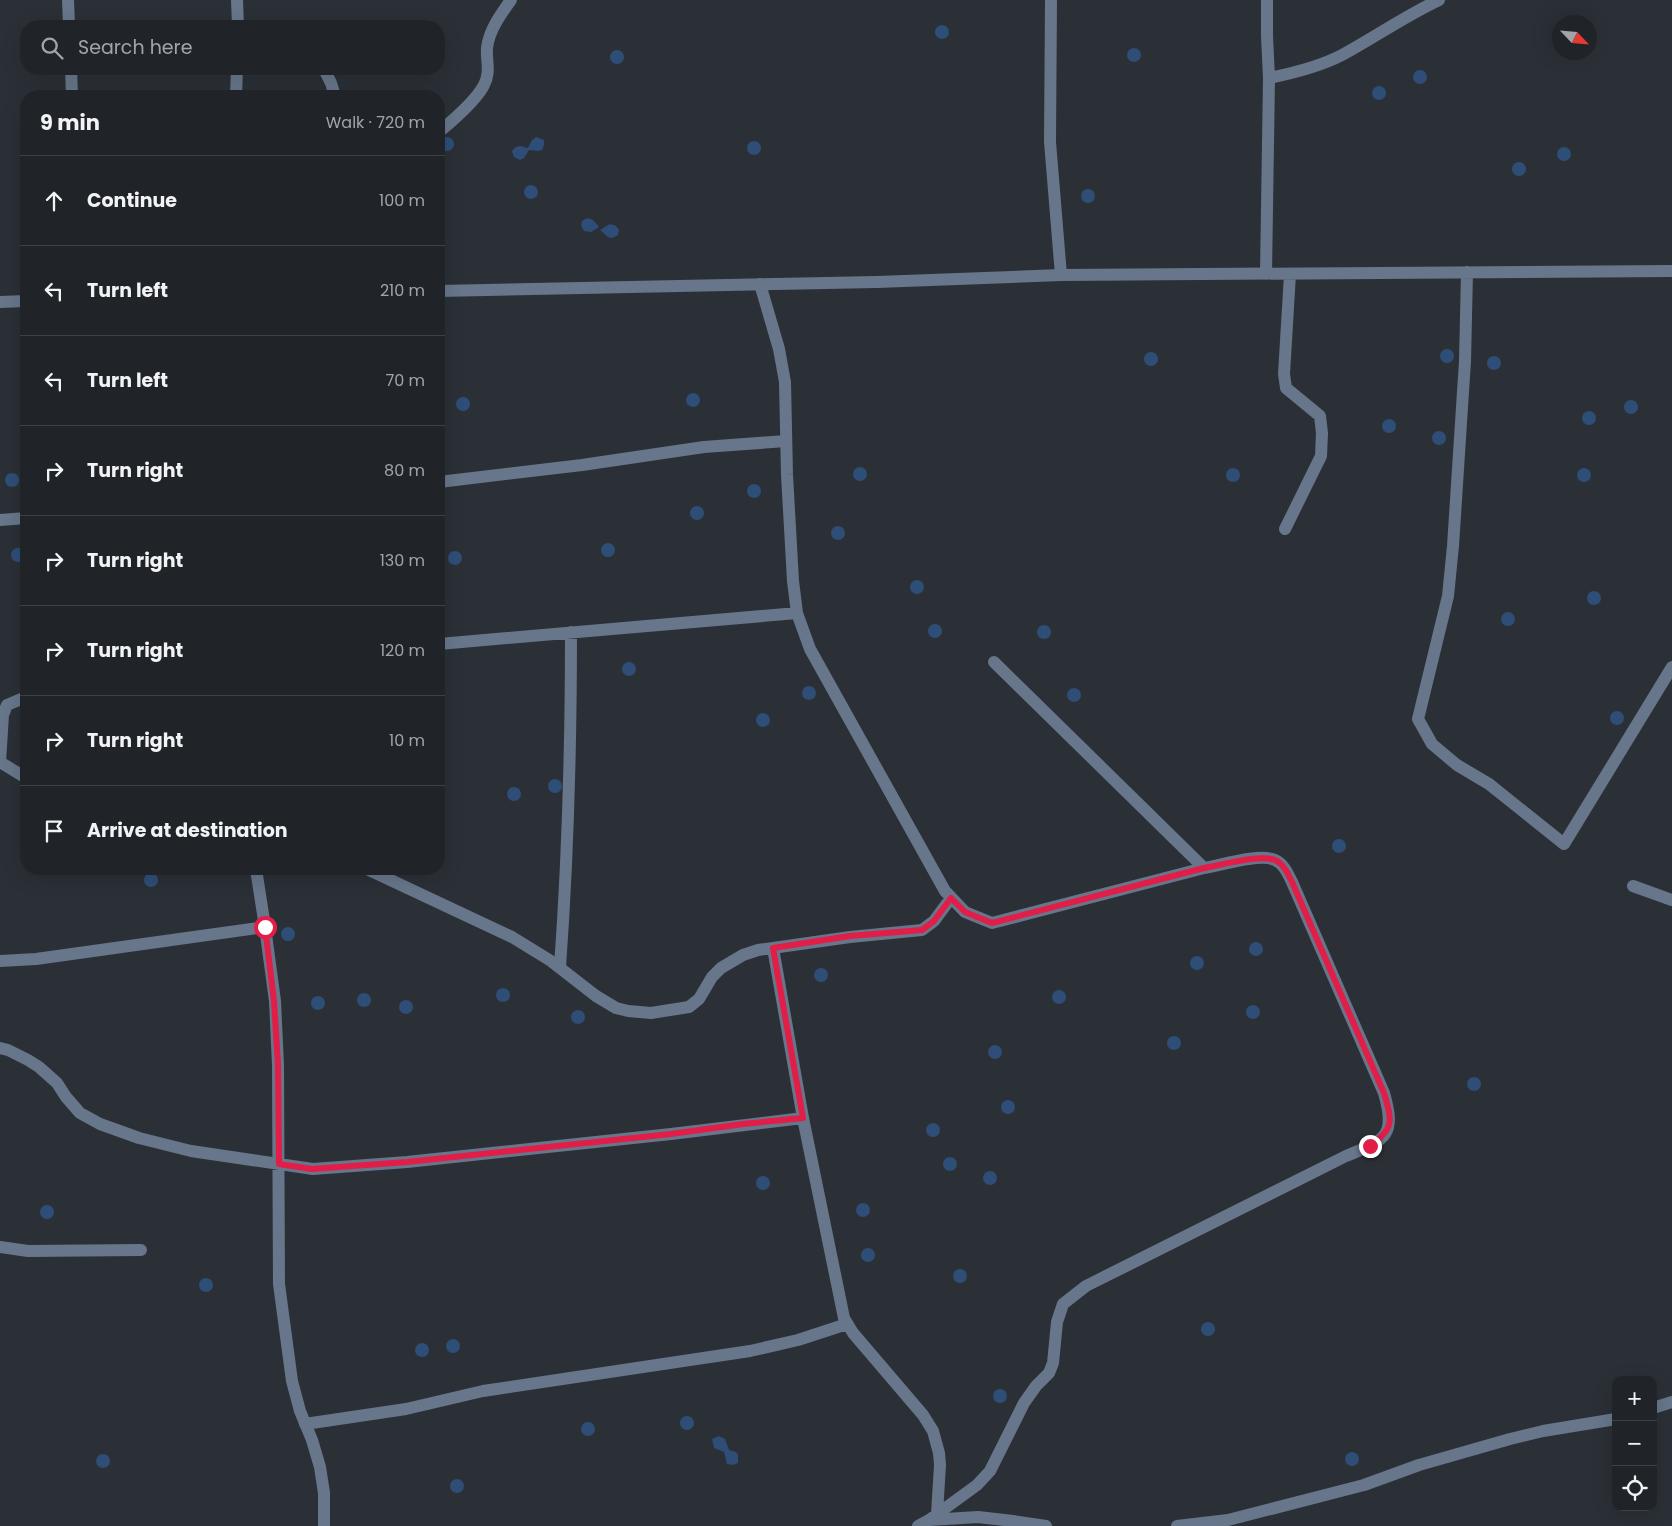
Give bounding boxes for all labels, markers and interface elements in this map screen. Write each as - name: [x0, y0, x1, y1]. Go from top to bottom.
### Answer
- north arrow: [1552, 15, 1597, 60]
- search box: [20, 20, 445, 75]
- icon: search: [38, 34, 66, 62]
- text: Search here: [78, 34, 192, 61]
- text: 9 min: [40, 108, 100, 137]
- text: Walk · 720 m: [326, 111, 425, 134]
- icon: ahead: [40, 187, 68, 215]
- text: Continue: [87, 187, 177, 214]
- text: 100 m: [379, 189, 425, 212]
- icon: left: [40, 277, 68, 305]
- text: Turn left: [87, 277, 168, 304]
- text: 210 m: [380, 279, 425, 302]
- icon: left: [40, 367, 68, 395]
- text: Turn left: [87, 367, 168, 394]
- text: 70 m: [385, 369, 425, 392]
- icon: right: [40, 457, 68, 485]
- text: Turn right: [87, 457, 183, 484]
- text: 80 m: [384, 459, 425, 482]
- icon: right: [40, 547, 68, 575]
- text: Turn right: [87, 547, 183, 574]
- text: 130 m: [380, 549, 425, 572]
- icon: right: [40, 637, 68, 665]
- text: Turn right: [87, 637, 183, 664]
- text: 120 m: [380, 639, 425, 662]
- icon: right: [40, 727, 68, 755]
- text: Turn right: [87, 727, 183, 754]
- text: 10 m: [389, 729, 425, 752]
- icon: arrive: [40, 817, 68, 845]
- text: Arrive at destination: [87, 817, 288, 844]
- route start: [254, 916, 277, 939]
- route end: [1359, 1135, 1382, 1158]
- map controls: [1612, 1376, 1657, 1511]
- button: +: [1612, 1376, 1657, 1421]
- button: −: [1612, 1421, 1657, 1466]
- button: locate: [1612, 1466, 1657, 1511]

